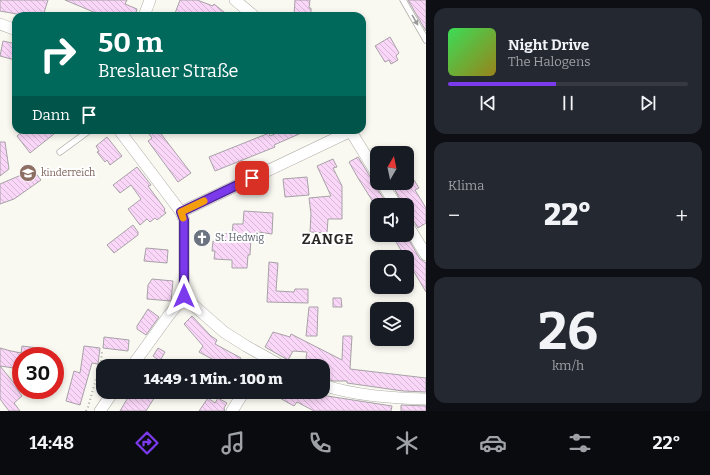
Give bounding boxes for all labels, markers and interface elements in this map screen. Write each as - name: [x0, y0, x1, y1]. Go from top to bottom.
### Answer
- one-way arrow: [411, 14, 418, 26]
- text: 50 m: [98, 26, 163, 59]
- icon: right: [32, 28, 84, 80]
- text: Night Drive: [508, 36, 589, 54]
- text: The Halogens: [508, 54, 590, 69]
- text: Breslauer Straße: [98, 60, 238, 82]
- icon: previous: [477, 92, 499, 114]
- icon: pause: [557, 92, 579, 114]
- icon: next: [637, 92, 659, 114]
- icon: arrive: [78, 104, 100, 126]
- text: Dann: [32, 106, 70, 124]
- north arrow: [370, 146, 414, 190]
- map controls: [370, 146, 414, 346]
- pin: [235, 161, 269, 195]
- school or university icon: kinderreich: [18, 163, 38, 183]
- place label: kinderreich: [41, 167, 96, 179]
- icon: arrive: [241, 167, 263, 189]
- text: Klima: [448, 178, 484, 193]
- text: 22°: [544, 197, 592, 233]
- button: sound: [370, 198, 414, 242]
- text: −: [448, 202, 460, 229]
- text: +: [675, 202, 688, 229]
- church icon: St. Hedwig: [192, 228, 212, 248]
- district label: ZANGE: [302, 231, 354, 248]
- place label: St. Hedwig: [215, 232, 265, 244]
- button: search: [370, 250, 414, 294]
- position arrow: [163, 275, 205, 317]
- text: 26: [538, 300, 598, 363]
- button: layers: [370, 302, 414, 346]
- speed limit sign: 30: [12, 347, 64, 399]
- text: km/h: [552, 358, 584, 373]
- text: 14:49 · 1 Min. · 100 m: [144, 370, 282, 388]
- icon: directions: [133, 429, 161, 457]
- icon: music: [219, 429, 247, 457]
- icon: phone: [306, 429, 334, 457]
- icon: climate: [393, 429, 421, 457]
- icon: car: [479, 429, 507, 457]
- icon: filters: [566, 429, 594, 457]
- text: 14:48: [29, 432, 74, 454]
- text: 22°: [652, 432, 681, 454]

